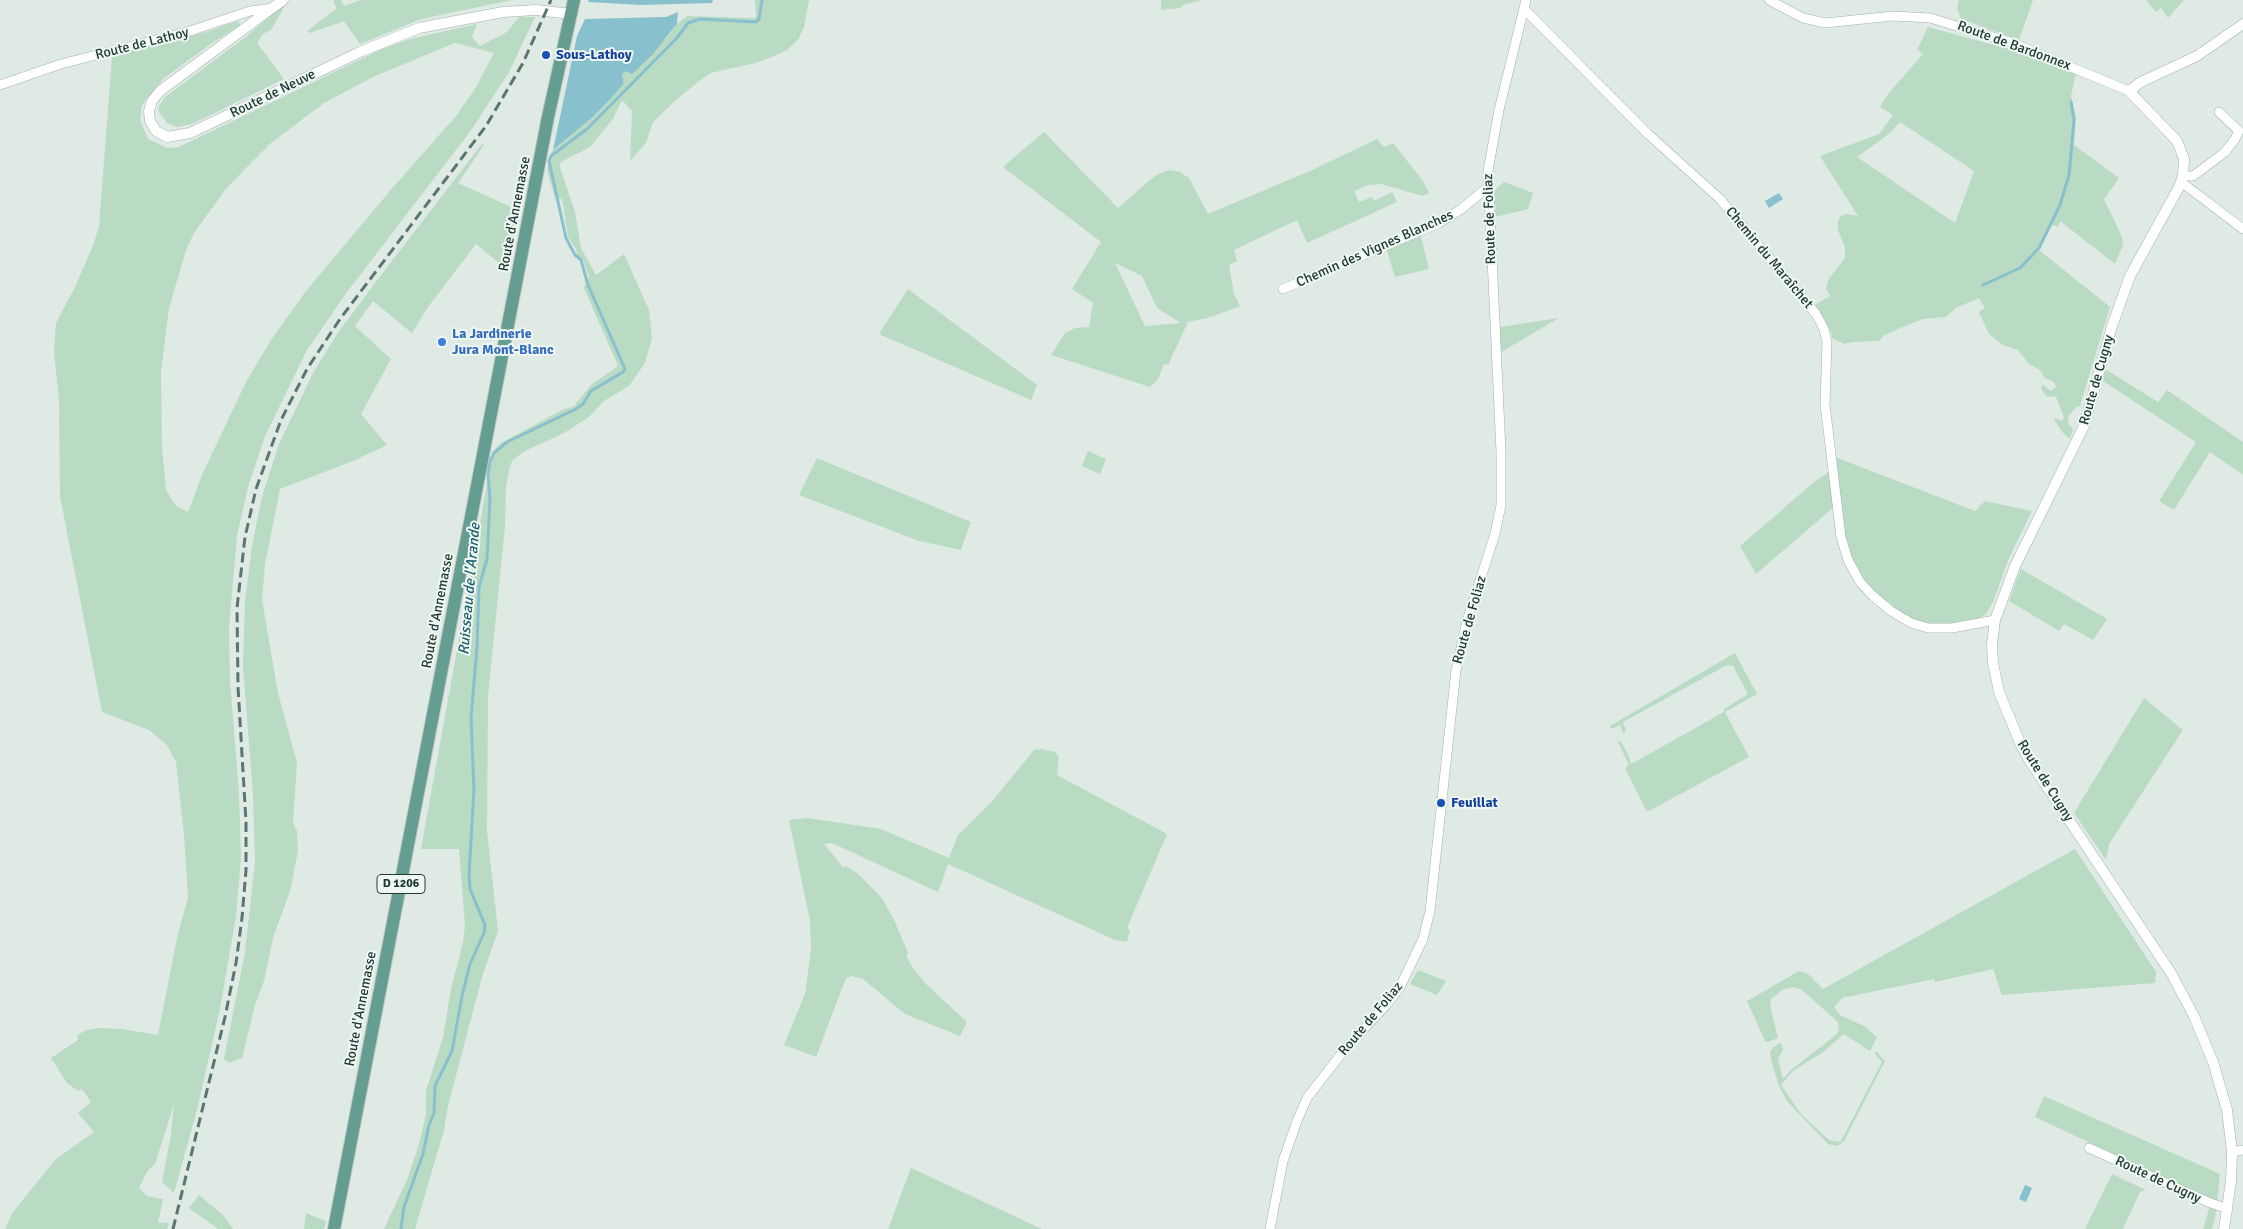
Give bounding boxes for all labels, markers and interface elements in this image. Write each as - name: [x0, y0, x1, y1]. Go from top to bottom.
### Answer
- street label: Route de Bardonnex: [1955, 18, 2073, 74]
- street label: Route de Lathoy: [94, 24, 190, 64]
- place label: Sous-Lathoy: [556, 47, 632, 63]
- marker: Sous-Lathoy: [540, 49, 552, 61]
- street label: Route de Neuve: [228, 66, 318, 122]
- street label: Route d'Annemasse: [496, 155, 534, 273]
- street label: Route de Foliaz: [1480, 173, 1500, 265]
- street label: Chemin du Maraîchet: [1722, 204, 1816, 312]
- street label: Chemin des Vignes Blanches: [1294, 207, 1456, 291]
- place label: La Jardinerie Jura Mont-Blanc: [452, 326, 554, 358]
- street label: Route de Cugny: [2076, 333, 2118, 427]
- marker: La Jardinerie Jura Mont-Blanc: [436, 336, 448, 348]
- water label: Ruisseau de l'Arande: [455, 522, 485, 656]
- street label: Route d'Annemasse: [419, 552, 457, 670]
- street label: Route de Foliaz: [1449, 574, 1491, 666]
- street label: Route de Cugny: [2013, 737, 2077, 825]
- place label: Feuillat: [1451, 795, 1498, 811]
- marker: Feuillat: [1435, 797, 1447, 809]
- road number: D 1206: [377, 874, 425, 894]
- street label: Route d'Annemasse: [342, 950, 380, 1068]
- street label: Route de Foliaz: [1335, 979, 1407, 1059]
- street label: Route de Cugny: [2112, 1153, 2204, 1207]

